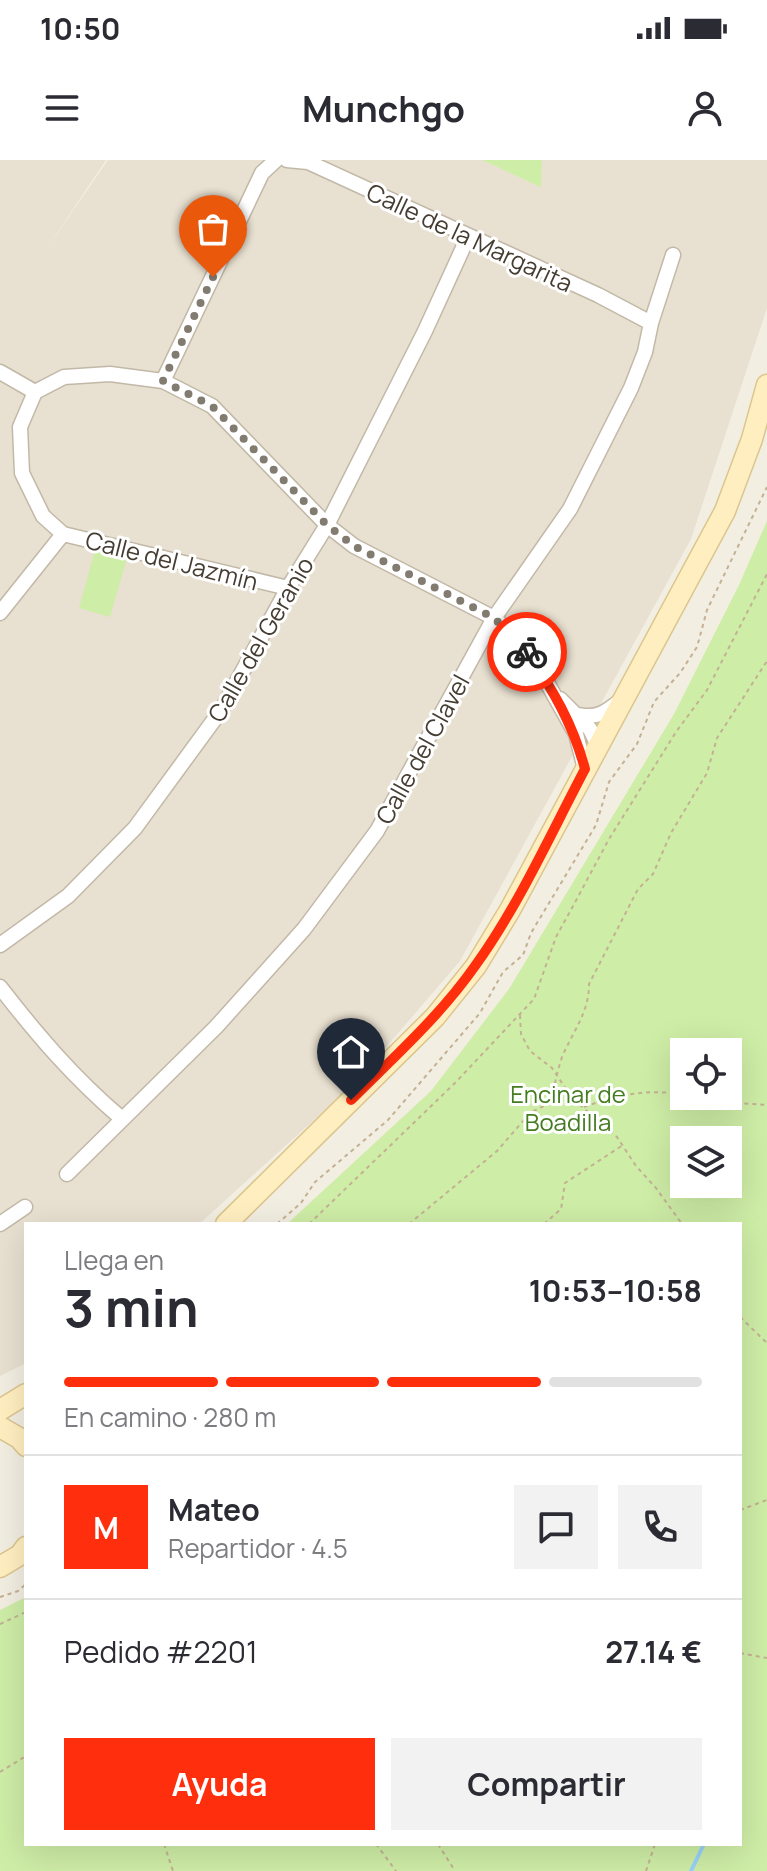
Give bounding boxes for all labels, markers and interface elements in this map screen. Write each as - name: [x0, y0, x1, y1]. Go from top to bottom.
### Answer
- text: 10:50: [40, 8, 120, 49]
- text: Munchgo: [302, 84, 465, 133]
- icon: menu: [40, 86, 84, 130]
- icon: person: [683, 86, 727, 130]
- street label: Calle de la Margarita: [362, 175, 578, 299]
- pin: [179, 195, 247, 277]
- icon: bag: [191, 207, 235, 251]
- street label: Calle del Jazmín: [82, 523, 262, 597]
- street label: Calle del Geranio: [199, 550, 321, 728]
- courier: [487, 612, 567, 692]
- icon: bike: [505, 630, 549, 674]
- street label: Calle del Clavel: [367, 668, 477, 830]
- pin: [317, 1018, 385, 1100]
- icon: home: [329, 1030, 373, 1074]
- map controls: [670, 1038, 742, 1198]
- button: locate: [670, 1038, 742, 1110]
- park label: Encinar de Boadilla: [510, 1077, 626, 1138]
- button: layers: [670, 1126, 742, 1198]
- text: Llega en: [64, 1242, 164, 1278]
- text: 10:53–10:58: [529, 1270, 702, 1311]
- text: 3 min: [64, 1272, 199, 1343]
- text: En camino · 280 m: [64, 1399, 276, 1435]
- button: chat: [514, 1485, 598, 1569]
- button: phone: [618, 1485, 702, 1569]
- text: Mateo: [168, 1489, 260, 1530]
- text: M: [93, 1507, 119, 1548]
- text: Repartidor · 4.5: [168, 1530, 348, 1566]
- text: Pedido #2201: [64, 1631, 258, 1672]
- text: 27.14 €: [605, 1631, 702, 1672]
- button: Ayuda: [64, 1738, 375, 1830]
- button: Compartir: [391, 1738, 702, 1830]

